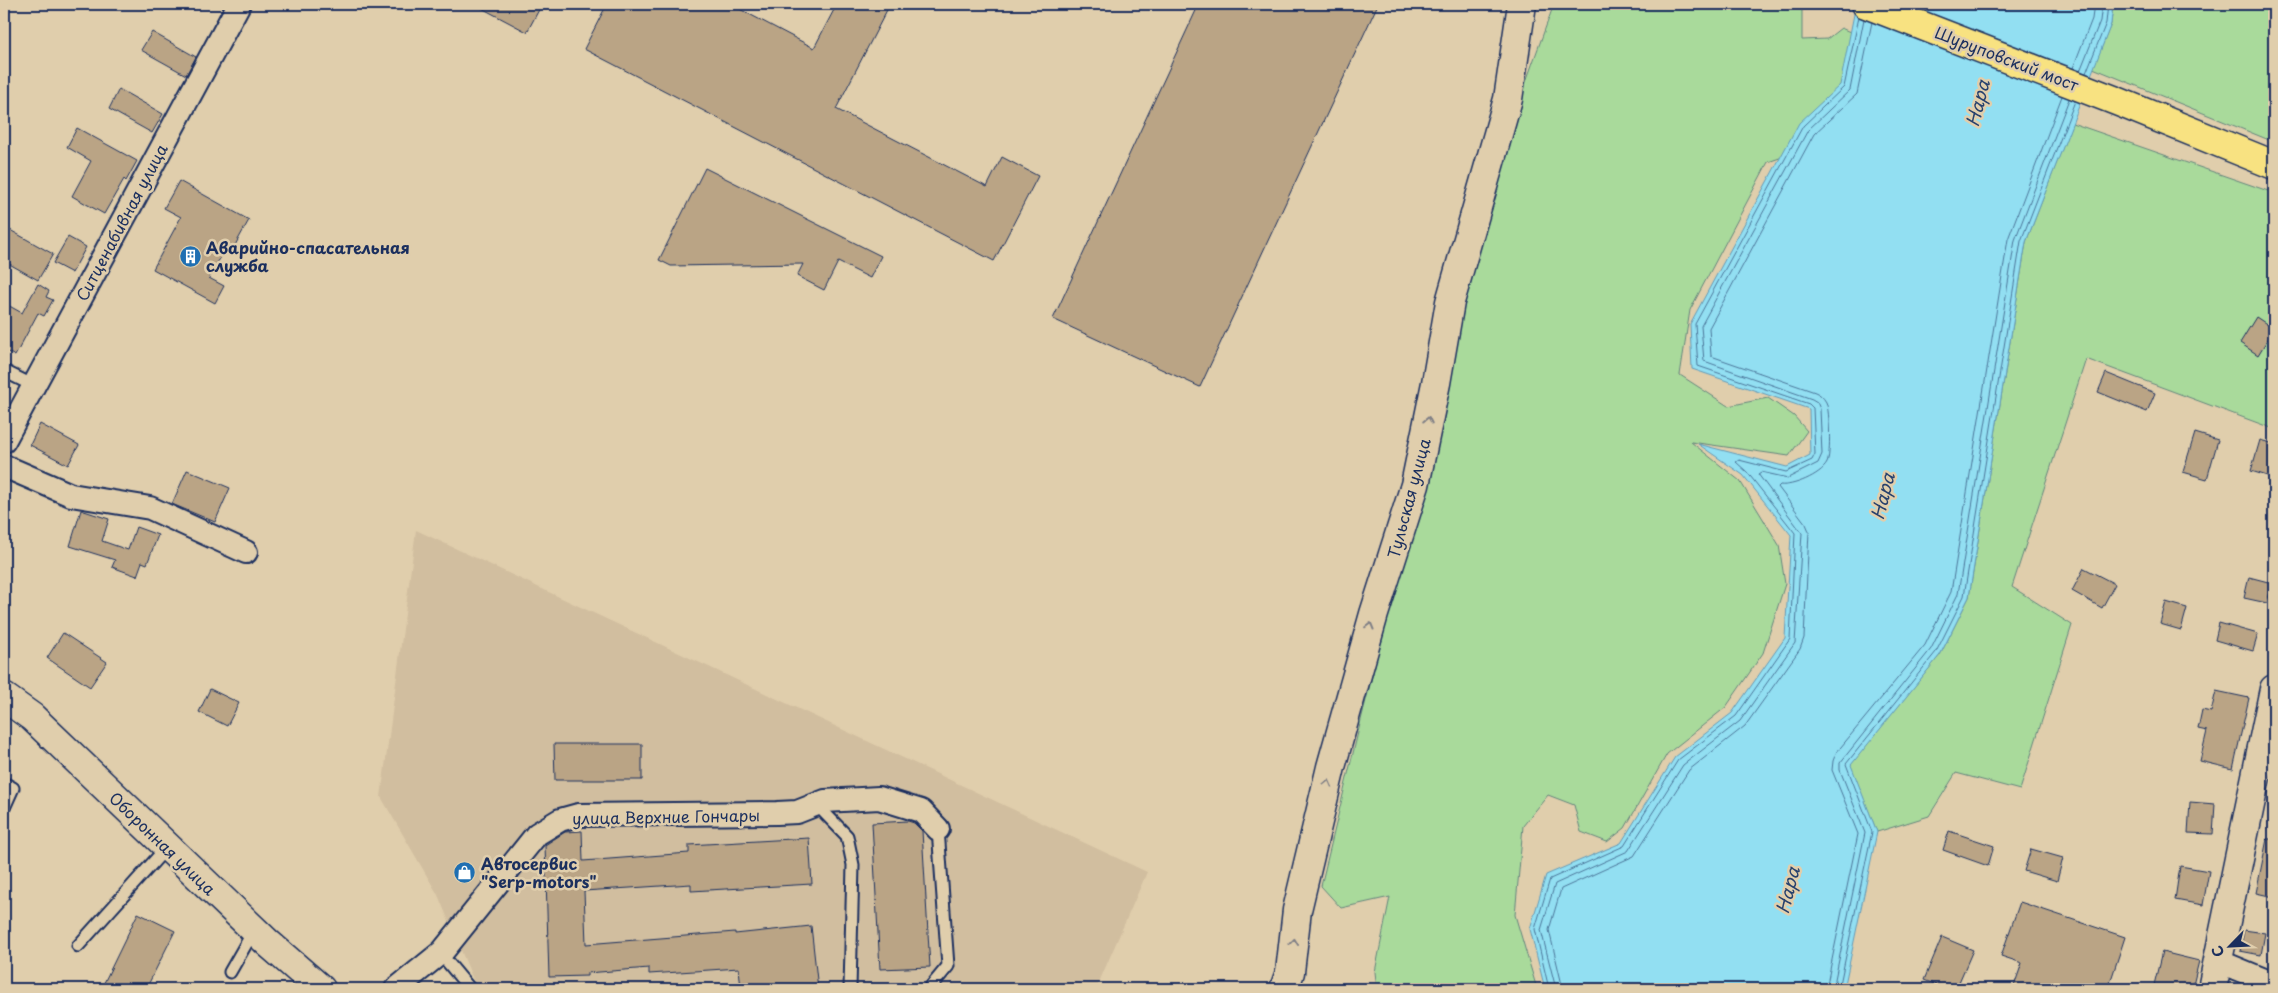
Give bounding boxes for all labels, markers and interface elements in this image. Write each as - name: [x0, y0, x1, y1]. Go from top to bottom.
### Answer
- street label: Шуруповский мост: [1932, 20, 2083, 97]
- water label: Нара: [1958, 76, 1996, 129]
- street label: Ситценабивная улица: [69, 139, 173, 305]
- place label: Аварийно-спасательная служба: [206, 235, 410, 277]
- building icon: Аварийно-спасательная служба: [178, 244, 202, 268]
- one-way arrow: [1422, 415, 1433, 424]
- street label: Тульская улица: [1380, 435, 1436, 561]
- water label: Нара: [1863, 469, 1901, 522]
- one-way arrow: [1365, 623, 1375, 631]
- one-way arrow: [1322, 780, 1332, 788]
- street label: Оборонная улица: [104, 786, 222, 900]
- street label: улица Верхние Гончары: [572, 802, 760, 830]
- place label: Автосервис "Serp-motors": [481, 851, 597, 893]
- shop icon: Автосервис "Serp-motors": [453, 860, 477, 884]
- water label: Нара: [1768, 863, 1806, 916]
- north arrow: [2206, 920, 2256, 970]
- one-way arrow: [1288, 938, 1299, 946]
- text: С: [2206, 942, 2229, 961]

